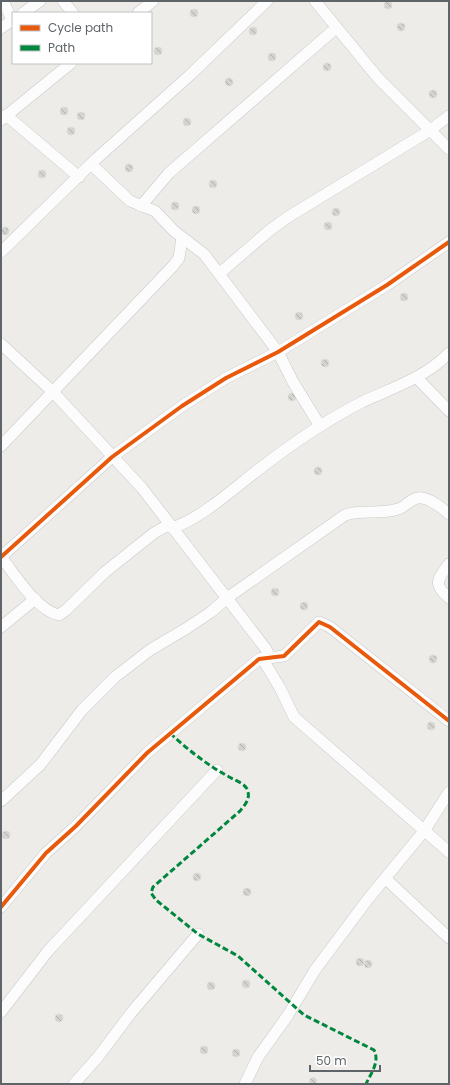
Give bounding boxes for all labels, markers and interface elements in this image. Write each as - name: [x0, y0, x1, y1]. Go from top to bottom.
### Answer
- legend: [12, 12, 152, 64]
- text: Cycle path: [48, 19, 113, 36]
- text: Path: [48, 39, 75, 56]
- scale bar: [310, 1047, 380, 1073]
- text: 50 m: [316, 1052, 347, 1069]

